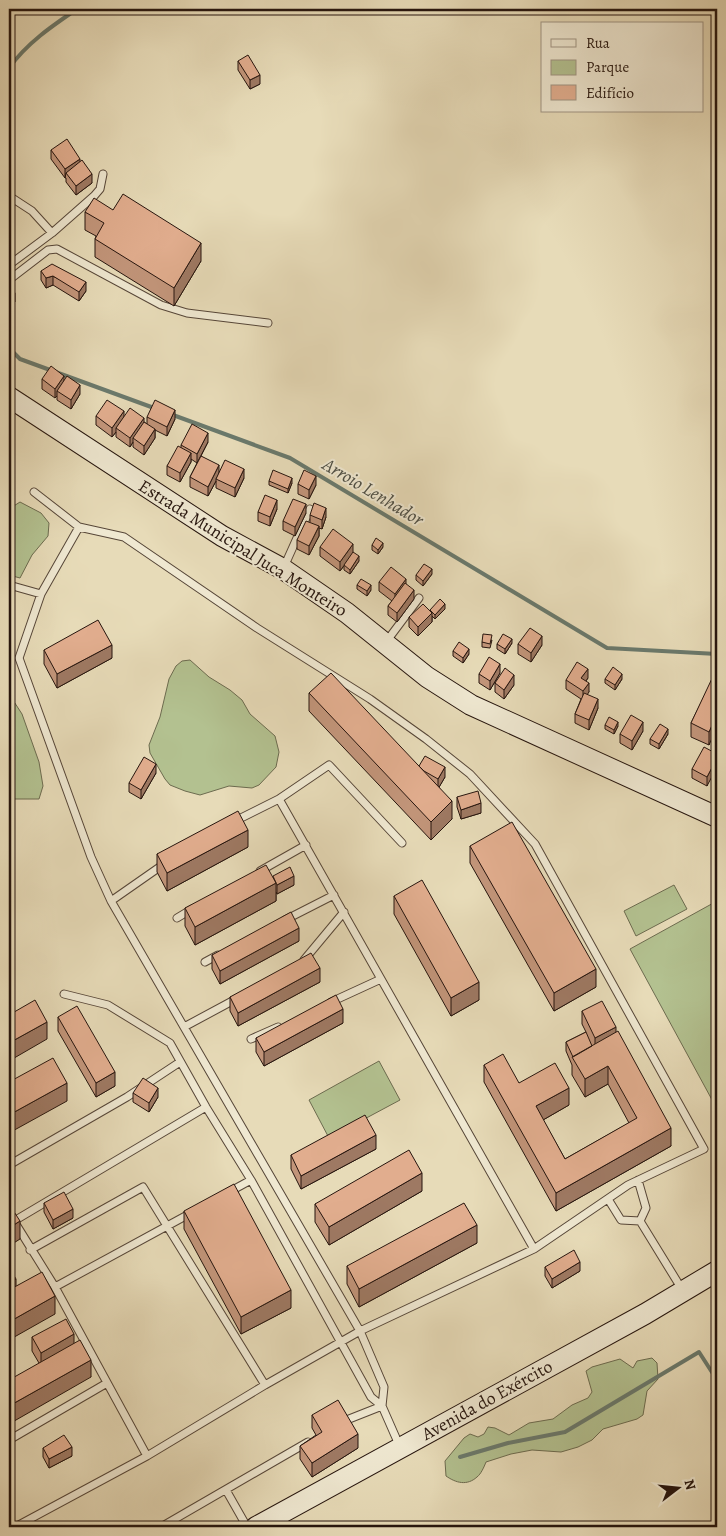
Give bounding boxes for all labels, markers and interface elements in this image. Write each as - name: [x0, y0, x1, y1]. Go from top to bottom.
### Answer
- legend: [541, 22, 704, 112]
- text: Rua: [586, 33, 610, 53]
- text: Parque: [586, 57, 629, 77]
- text: Edifício: [586, 83, 634, 103]
- water label: Arroio Lenhador: [317, 451, 430, 533]
- street label: Estrada Municipal Juca Monteiro: [134, 474, 352, 622]
- street label: Avenida do Exército: [416, 1354, 557, 1446]
- north arrow: [654, 1464, 704, 1514]
- text: N: [679, 1477, 701, 1492]

